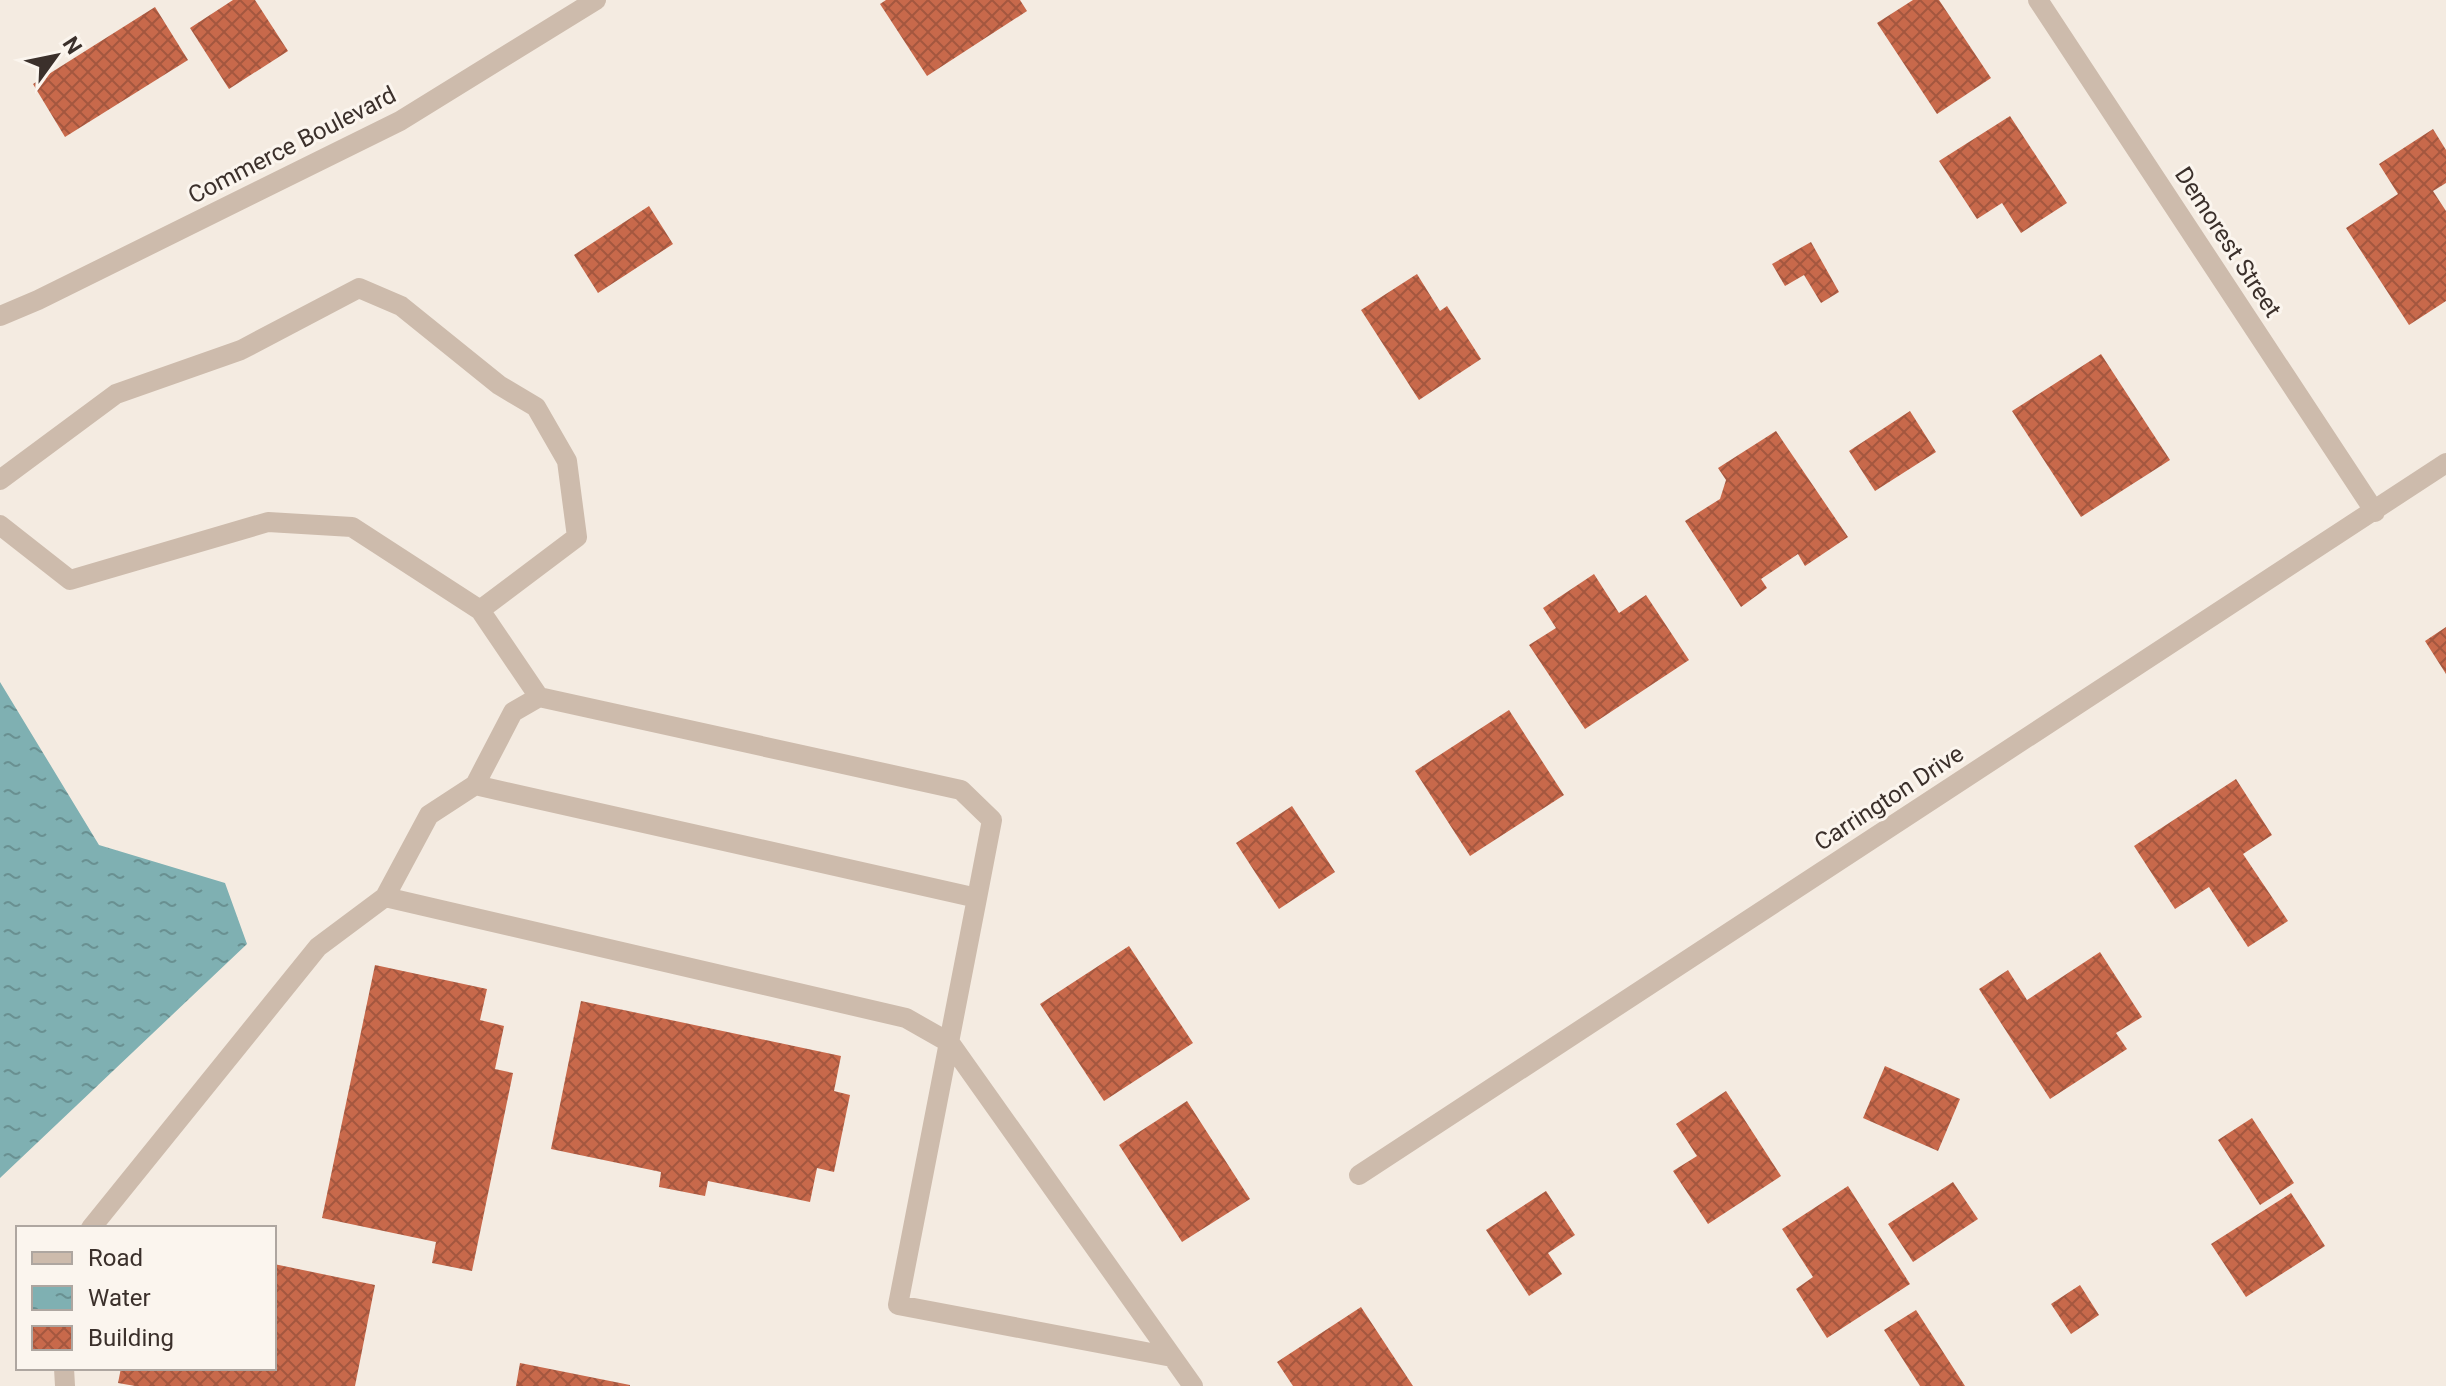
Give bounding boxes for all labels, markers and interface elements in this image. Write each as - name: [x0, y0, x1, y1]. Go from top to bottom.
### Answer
- north arrow: [16, 16, 96, 96]
- text: N: [58, 32, 87, 59]
- street label: Commerce Boulevard: [183, 80, 401, 210]
- street label: Demorest Street: [2169, 162, 2287, 322]
- street label: Carrington Drive: [1809, 739, 1969, 857]
- legend: [16, 1226, 276, 1370]
- text: Road: [88, 1244, 143, 1272]
- text: Water: [88, 1284, 151, 1312]
- text: Building: [88, 1324, 174, 1352]

